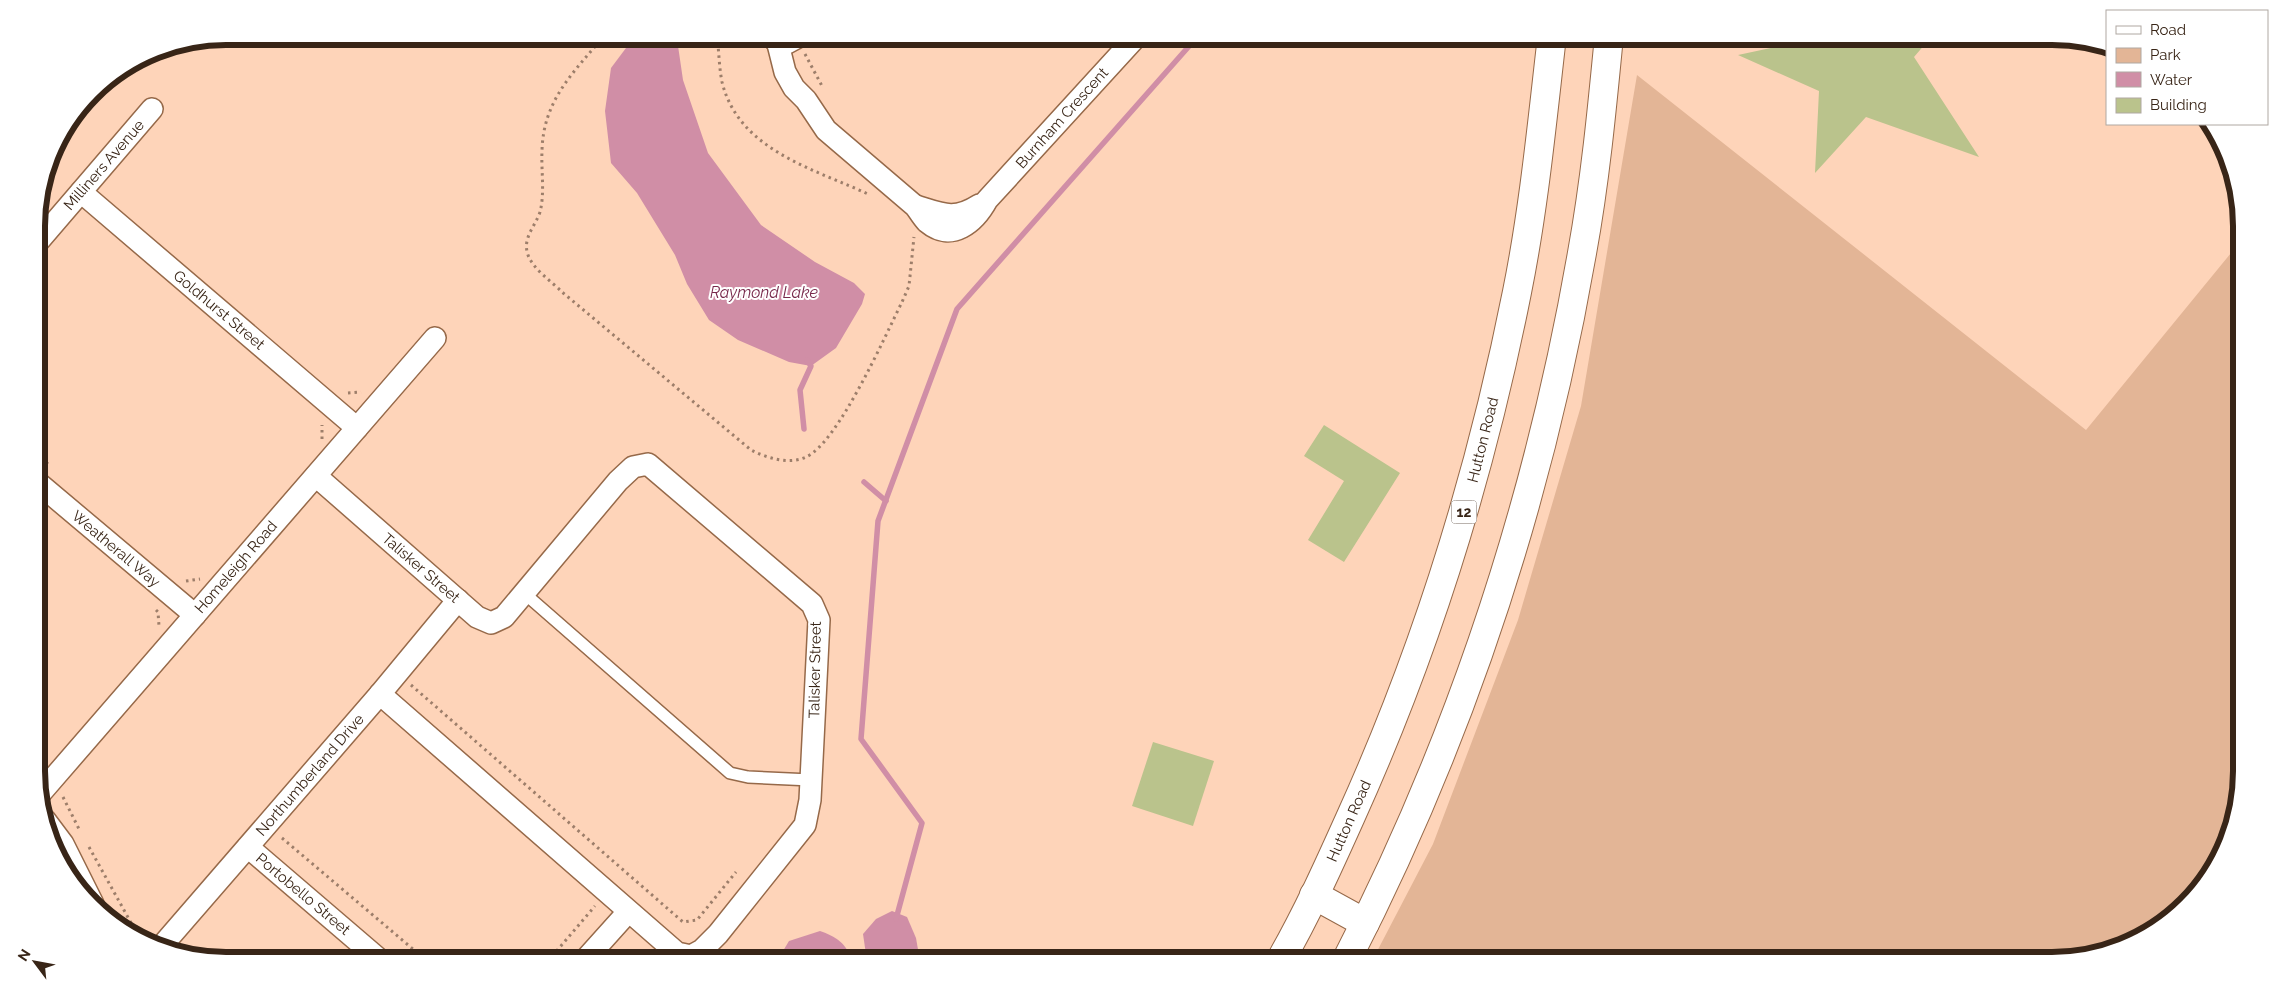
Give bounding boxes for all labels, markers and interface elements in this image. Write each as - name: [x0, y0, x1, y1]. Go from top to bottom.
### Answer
- legend: [2106, 10, 2268, 125]
- text: Road: [2150, 21, 2186, 39]
- text: Park: [2150, 46, 2181, 64]
- street label: Burnham Crescent: [1012, 64, 1112, 172]
- text: Water: [2150, 71, 2193, 89]
- text: Building: [2150, 96, 2207, 114]
- street label: Milliners Avenue: [60, 116, 148, 214]
- street label: Goldhurst Street: [170, 267, 268, 353]
- water label: Raymond Lake: [710, 283, 818, 302]
- street label: Hutton Road: [1464, 395, 1502, 485]
- road number: 12: [1452, 501, 1476, 524]
- street label: Weatherall Way: [68, 507, 164, 591]
- street label: Homeleigh Road: [191, 517, 281, 617]
- street label: Talisker Street: [378, 529, 464, 607]
- street label: Talisker Street: [805, 621, 825, 719]
- street label: Northumberland Drive: [252, 710, 368, 840]
- street label: Hutton Road: [1323, 777, 1375, 865]
- street label: Portobello Street: [252, 849, 354, 939]
- north arrow: [10, 937, 60, 987]
- text: N: [14, 946, 34, 964]

